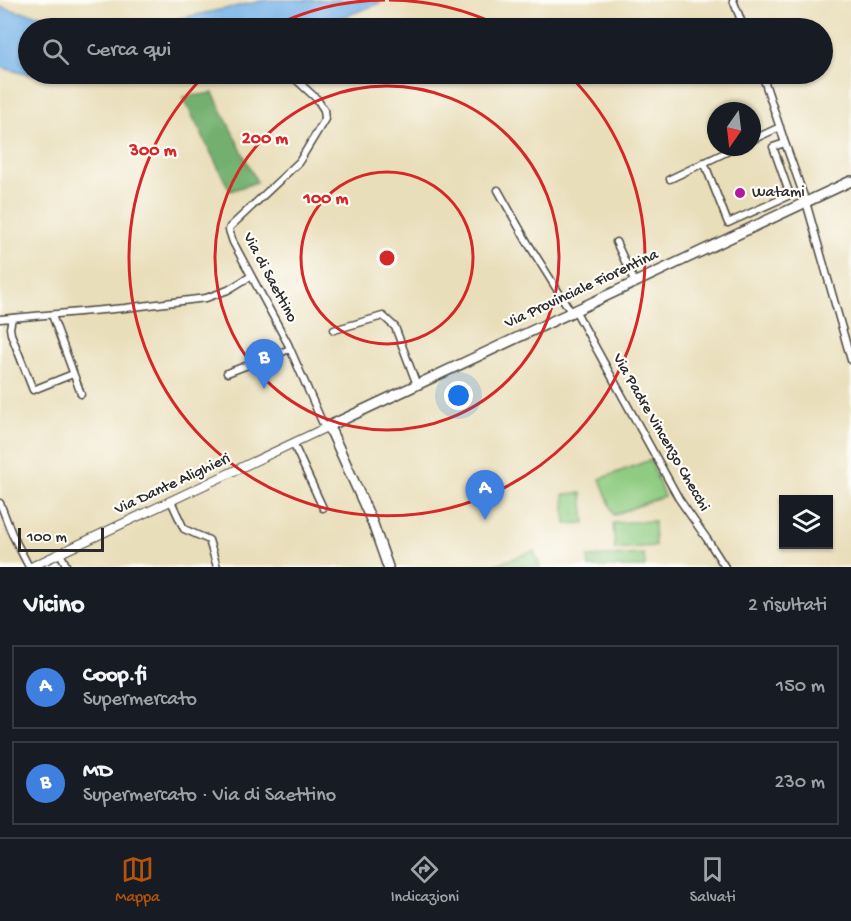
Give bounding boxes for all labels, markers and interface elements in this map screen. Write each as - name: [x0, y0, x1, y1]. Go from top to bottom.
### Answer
- search box: [18, 18, 833, 84]
- icon: search: [39, 35, 72, 68]
- text: Cerca qui: [87, 38, 171, 64]
- north arrow: [707, 102, 761, 156]
- text: 200 m: [242, 129, 288, 150]
- text: 300 m: [129, 141, 177, 162]
- place label: Watami: [752, 184, 805, 203]
- marker: Watami: [733, 186, 747, 200]
- text: 100 m: [303, 189, 349, 210]
- street label: Via di Saettino: [237, 229, 301, 326]
- street label: Via Provinciale Fiorentina: [501, 246, 663, 334]
- centre of rings: [377, 248, 397, 268]
- pin: B: [244, 340, 284, 389]
- street label: Via Padre Vincenzo Checchi: [607, 350, 713, 515]
- your location: [444, 381, 473, 410]
- street label: Via Dante Alighieri: [111, 450, 234, 521]
- pin: A: [466, 470, 504, 520]
- map controls: [779, 495, 833, 549]
- button: layers: [779, 495, 833, 549]
- scale bar: [18, 525, 104, 552]
- text: 100 m: [27, 529, 67, 548]
- text: Vicino: [24, 591, 84, 622]
- text: 2 risultati: [748, 595, 827, 618]
- text: Coop.fi: [83, 663, 147, 689]
- text: A: [40, 676, 51, 699]
- text: 150 m: [776, 676, 825, 699]
- text: Supermercato: [83, 689, 197, 712]
- text: MD: [83, 759, 113, 785]
- text: B: [40, 772, 51, 795]
- text: 230 m: [775, 772, 825, 795]
- text: Supermercato · Via di Saettino: [83, 785, 336, 808]
- tab: Mappa: [115, 853, 160, 908]
- tab: Indicazioni: [391, 853, 459, 908]
- tab: Salvati: [690, 853, 736, 908]

